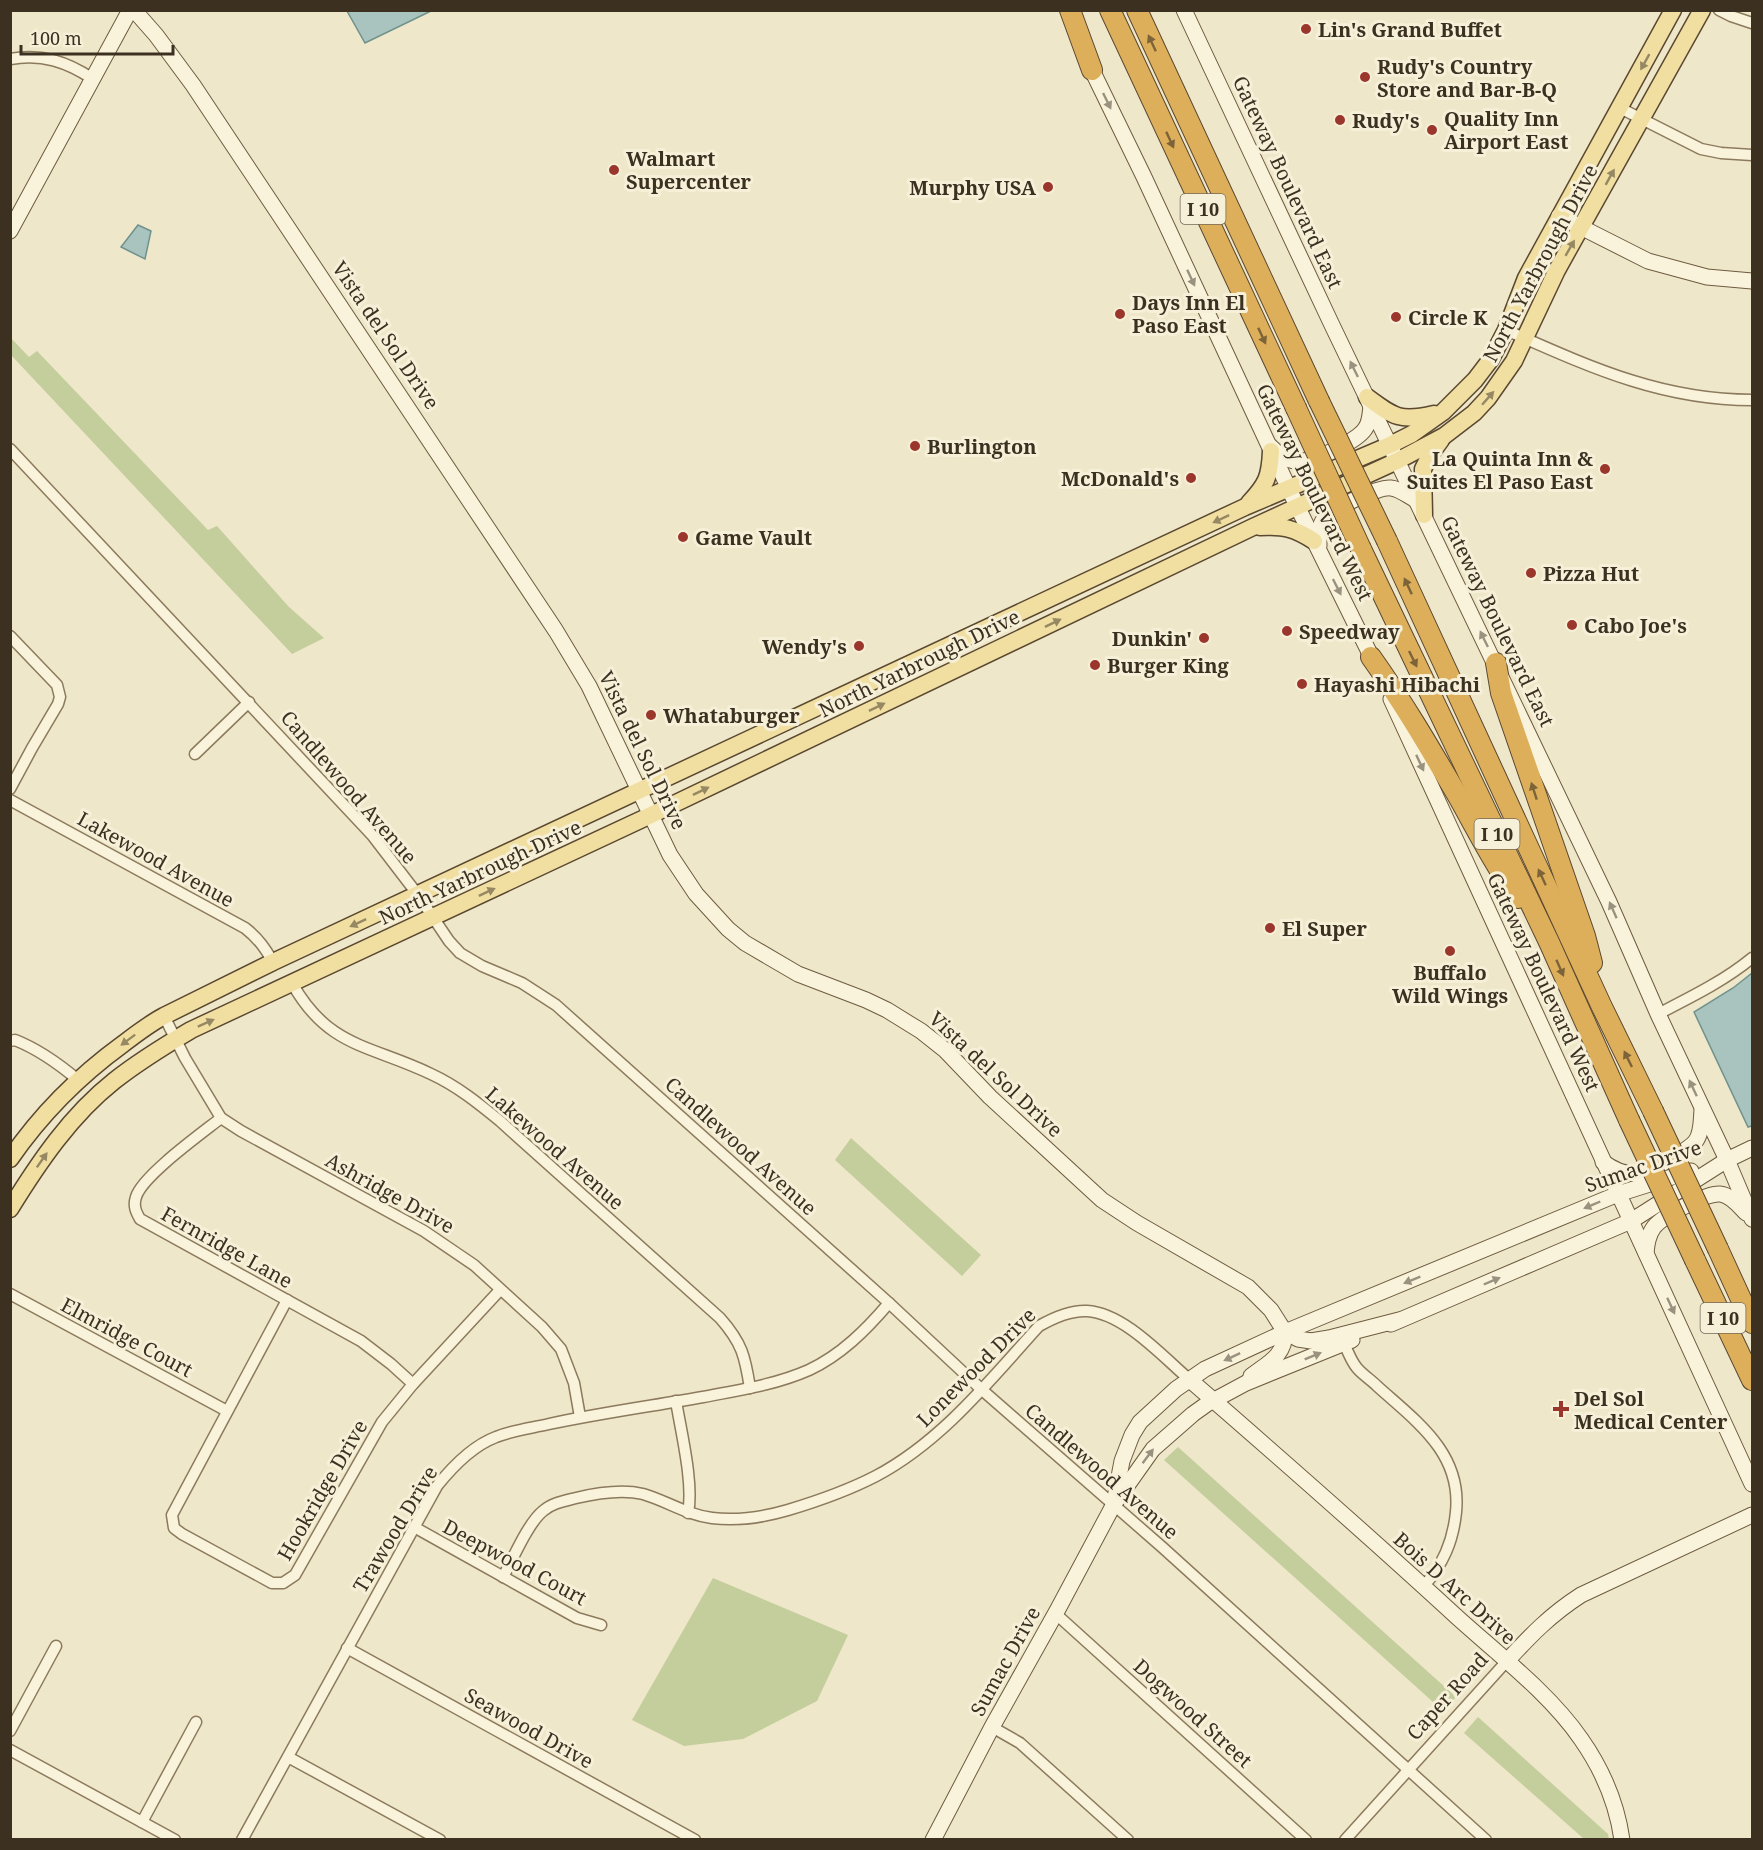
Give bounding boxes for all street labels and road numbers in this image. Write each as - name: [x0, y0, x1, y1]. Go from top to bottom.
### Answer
- street label: Gateway Boulevard East: [1227, 71, 1349, 293]
- street label: North Yarbrough Drive: [1476, 159, 1604, 367]
- road number: I 10: [1180, 194, 1226, 224]
- street label: Vista del Sol Drive: [326, 256, 446, 414]
- street label: Gateway Boulevard West: [1251, 379, 1379, 605]
- street label: Gateway Boulevard East: [1435, 511, 1561, 731]
- street label: North Yarbrough Drive: [814, 603, 1024, 723]
- street label: Vista del Sol Drive: [593, 666, 693, 834]
- street label: Candlewood Avenue: [275, 705, 423, 869]
- street label: Lakewood Avenue: [73, 805, 239, 913]
- street label: North Yarbrough Drive: [374, 813, 586, 931]
- road number: I 10: [1474, 819, 1520, 849]
- street label: Gateway Boulevard West: [1481, 868, 1607, 1096]
- street label: Vista del Sol Drive: [923, 1005, 1069, 1143]
- street label: Candlewood Avenue: [660, 1071, 822, 1221]
- street label: Lakewood Avenue: [480, 1080, 630, 1216]
- street label: Sumac Drive: [1581, 1133, 1705, 1199]
- street label: Ashridge Drive: [321, 1146, 459, 1240]
- street label: Fernridge Lane: [157, 1200, 297, 1294]
- street label: Elmridge Court: [57, 1291, 197, 1383]
- street label: Lonewood Drive: [911, 1302, 1041, 1432]
- road number: I 10: [1700, 1303, 1746, 1333]
- street label: Candlewood Avenue: [1020, 1397, 1184, 1545]
- street label: Hookridge Drive: [271, 1415, 373, 1565]
- street label: Trawood Drive: [347, 1461, 443, 1597]
- street label: Deepwood Court: [438, 1513, 592, 1611]
- street label: Bois D Arc Drive: [1388, 1526, 1522, 1650]
- street label: Sumac Drive: [964, 1601, 1046, 1721]
- street label: Caper Road: [1400, 1646, 1494, 1746]
- street label: Dogwood Street: [1128, 1653, 1258, 1773]
- street label: Seawood Drive: [460, 1681, 598, 1775]

